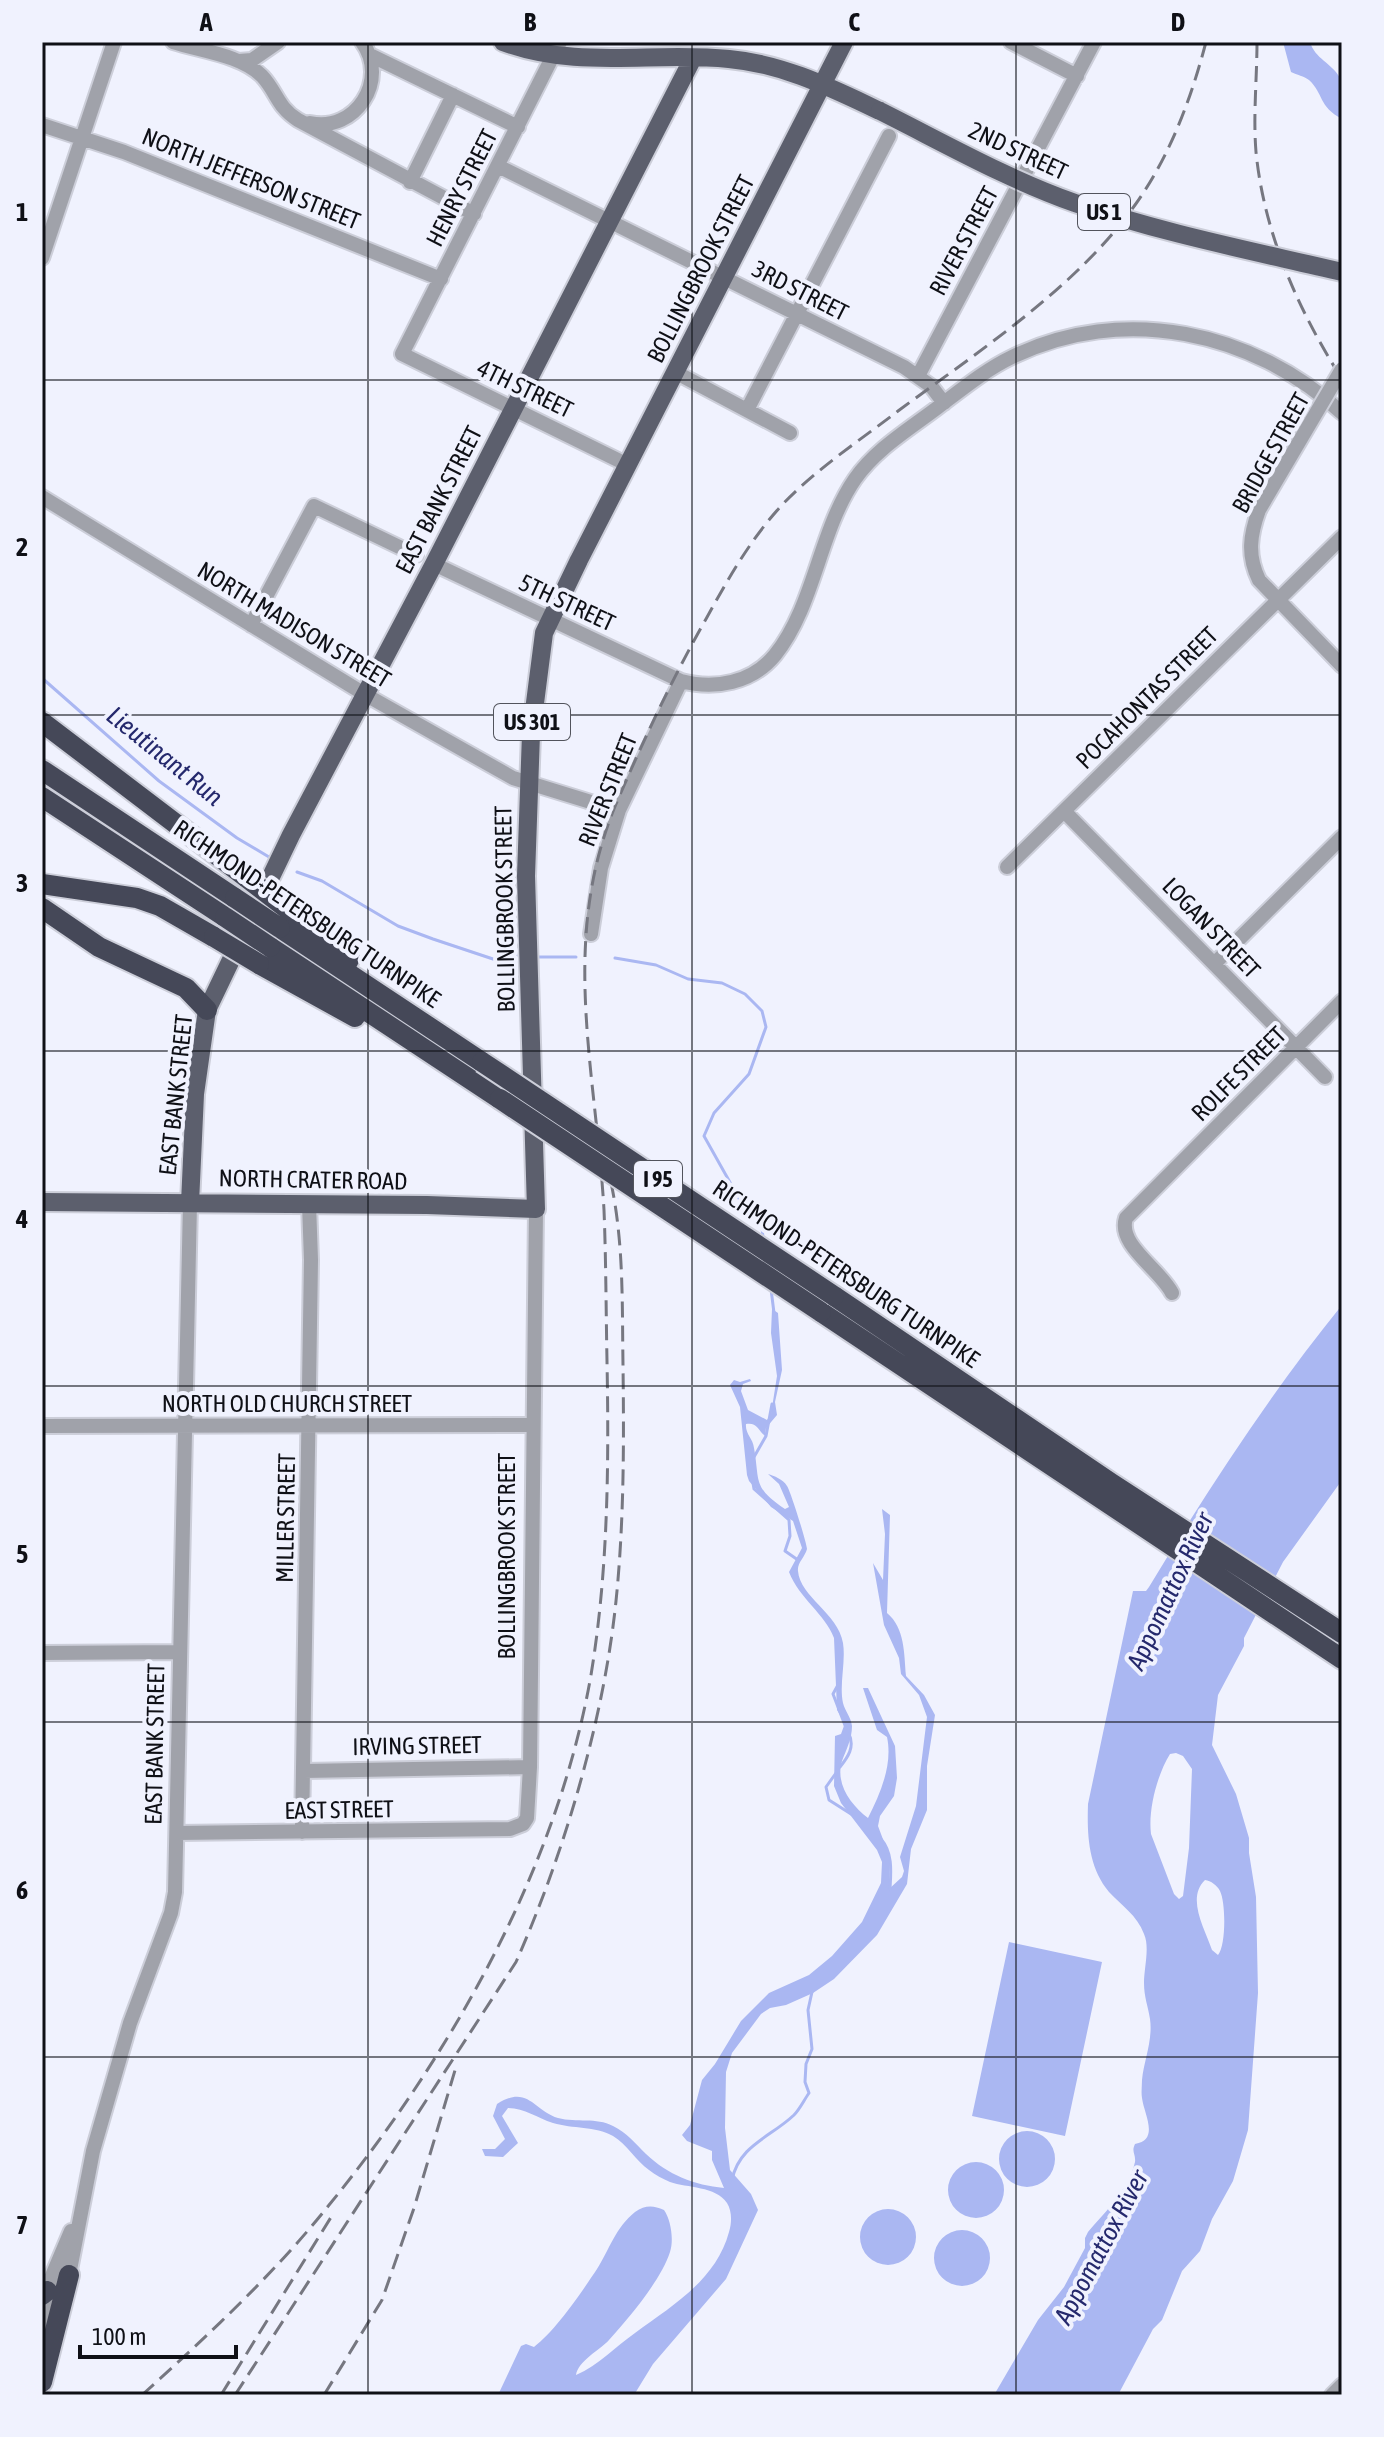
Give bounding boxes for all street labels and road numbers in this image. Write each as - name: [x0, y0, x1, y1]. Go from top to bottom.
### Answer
- street label: 2ND STREET: [965, 116, 1072, 185]
- street label: NORTH JEFFERSON STREET: [138, 122, 364, 235]
- street label: HENRY STREET: [421, 124, 503, 251]
- street label: BOLLINGBROOK STREET: [642, 170, 760, 367]
- street label: RIVER STREET: [924, 181, 1004, 300]
- road number: US 1: [1078, 194, 1130, 230]
- street label: 3RD STREET: [748, 255, 853, 326]
- street label: 4TH STREET: [473, 354, 578, 423]
- street label: BRIDGE STREET: [1227, 388, 1315, 517]
- street label: EAST BANK STREET: [390, 421, 488, 578]
- street label: NORTH MADISON STREET: [193, 556, 396, 693]
- street label: 5TH STREET: [515, 569, 620, 637]
- street label: POCAHONTAS STREET: [1070, 621, 1223, 774]
- road number: US 301: [494, 704, 570, 740]
- street label: RIVER STREET: [573, 729, 643, 850]
- street label: BOLLINGBROOK STREET: [489, 805, 520, 1013]
- street label: RICHMOND-PETERSBURG TURNPIKE: [169, 814, 446, 1013]
- street label: LOGAN STREET: [1157, 872, 1266, 984]
- street label: EAST BANK STREET: [154, 1013, 197, 1177]
- street label: ROLFE STREET: [1186, 1021, 1292, 1126]
- road number: I 95: [634, 1161, 682, 1197]
- street label: NORTH CRATER ROAD: [218, 1164, 408, 1195]
- street label: RICHMOND-PETERSBURG TURNPIKE: [708, 1174, 985, 1373]
- street label: NORTH OLD CHURCH STREET: [162, 1390, 413, 1417]
- street label: MILLER STREET: [271, 1452, 300, 1583]
- street label: BOLLINGBROOK STREET: [493, 1452, 520, 1659]
- street label: EAST BANK STREET: [140, 1662, 169, 1825]
- street label: IRVING STREET: [352, 1731, 482, 1760]
- street label: EAST STREET: [284, 1795, 394, 1824]

